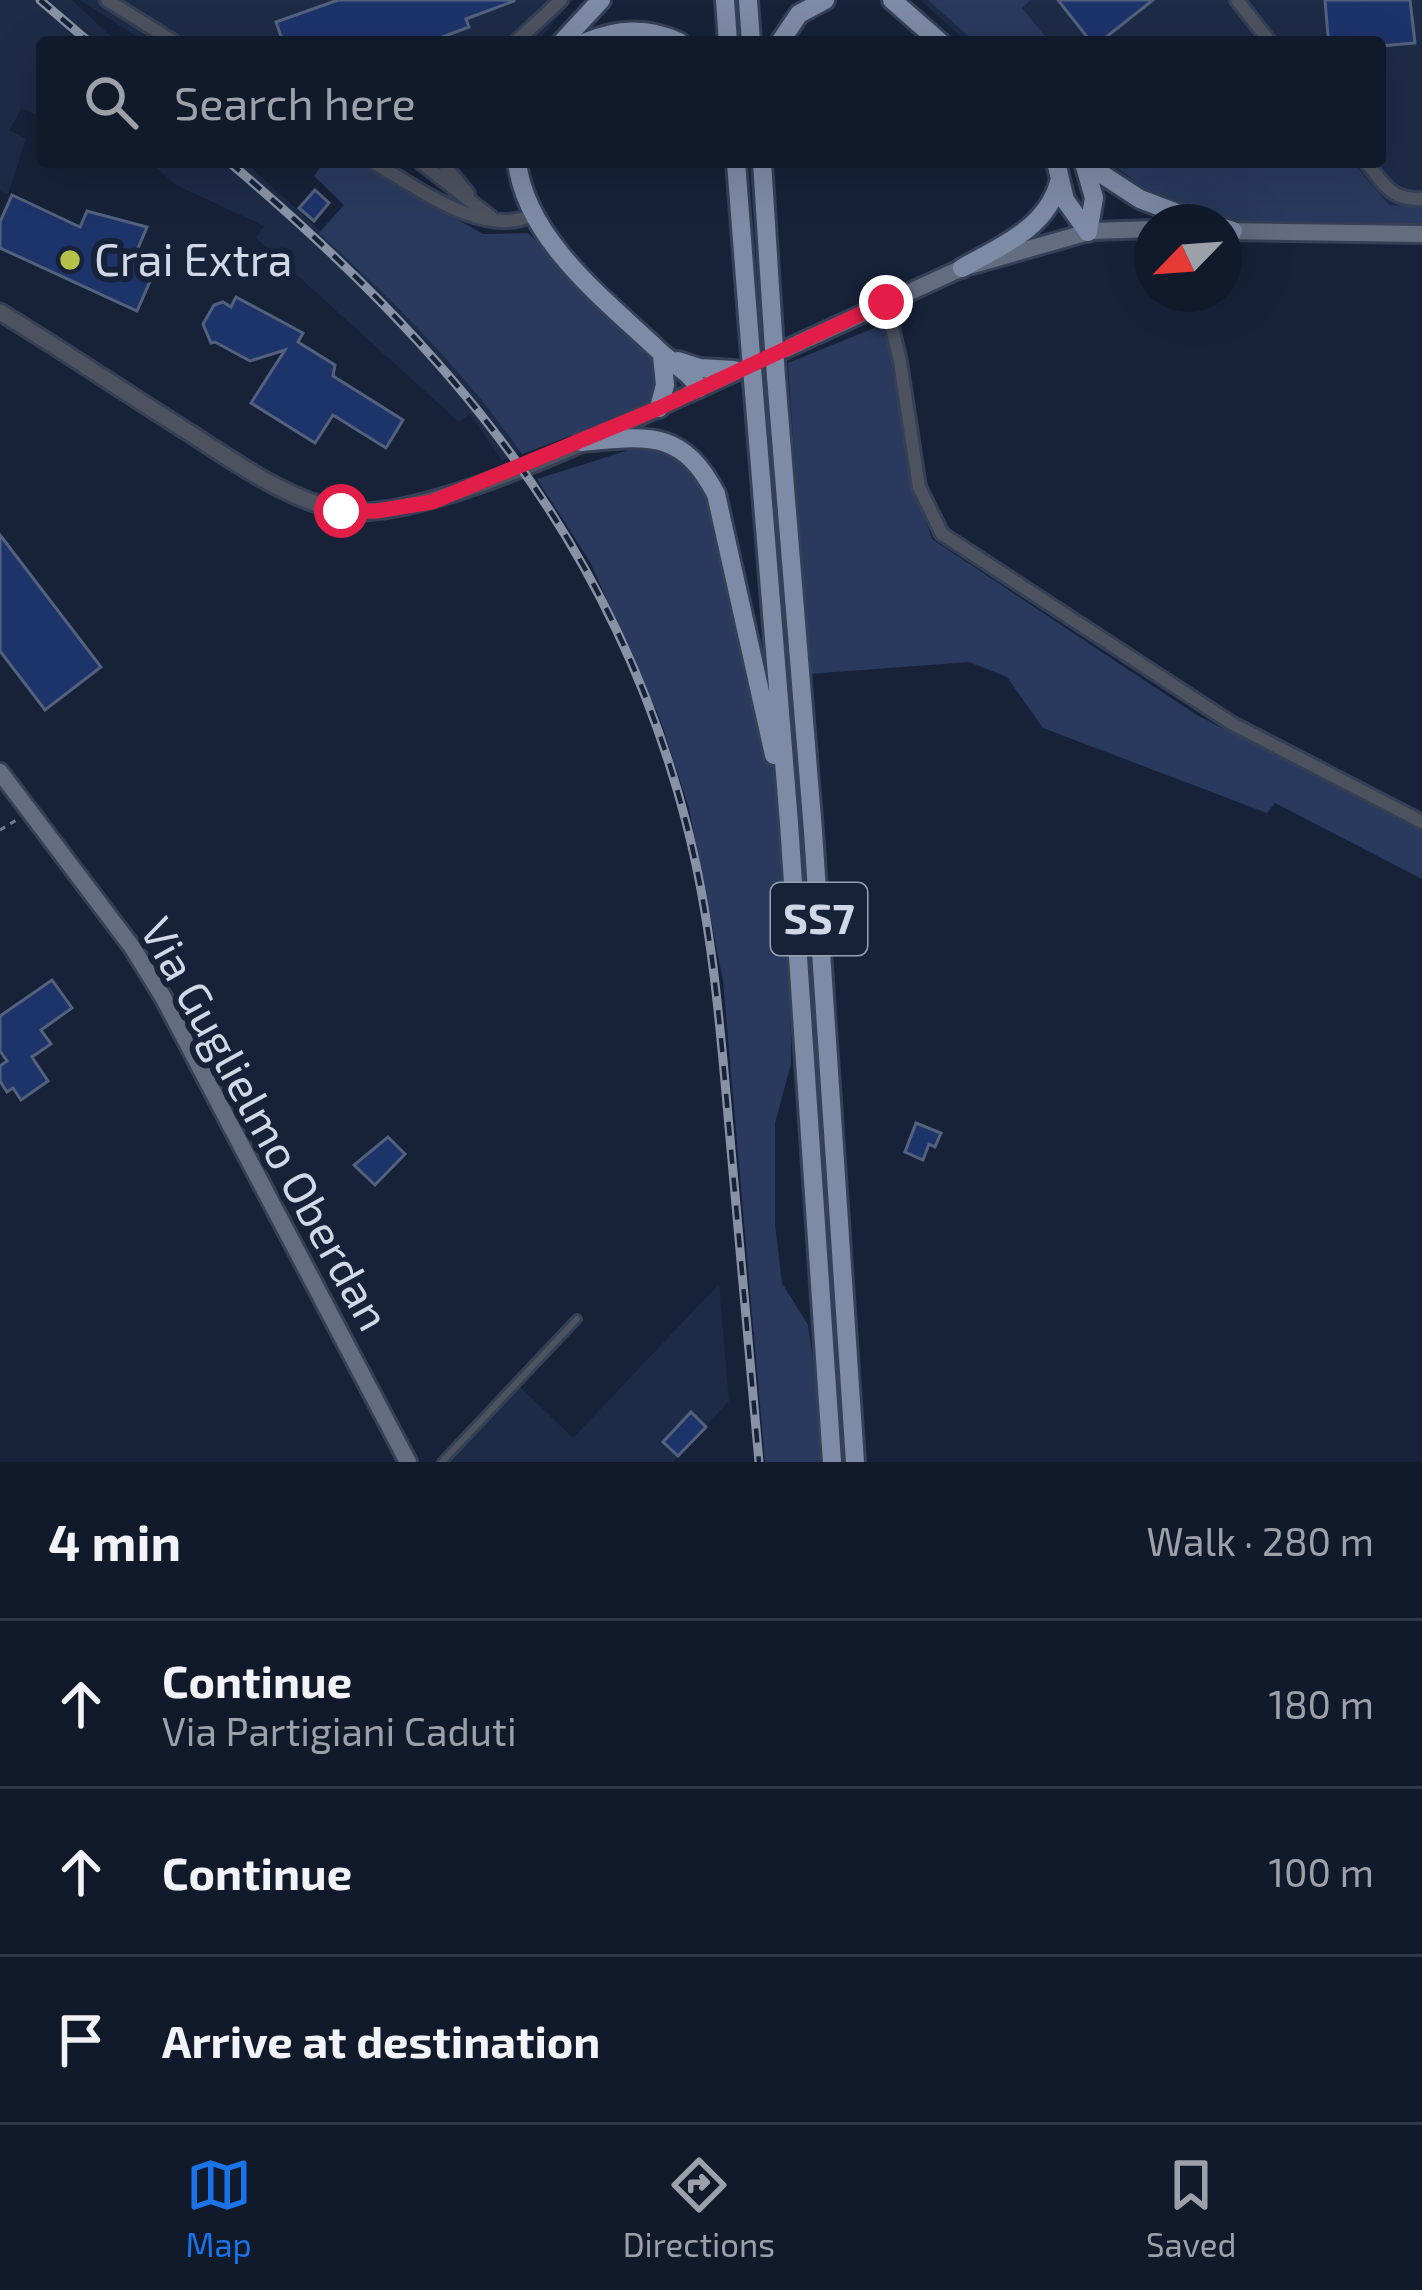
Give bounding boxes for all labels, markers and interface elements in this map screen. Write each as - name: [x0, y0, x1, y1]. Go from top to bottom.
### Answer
- search box: [36, 36, 1386, 168]
- icon: search: [78, 69, 144, 135]
- text: Search here: [174, 75, 416, 129]
- north arrow: [1134, 204, 1242, 312]
- place label: Crai Extra: [94, 231, 292, 285]
- marker: Crai Extra: [57, 247, 83, 273]
- route end: [859, 275, 913, 329]
- route start: [314, 484, 368, 538]
- road number: SS7: [771, 883, 867, 955]
- street label: Via Guglielmo Oberdan: [131, 907, 403, 1339]
- text: 4 min: [48, 1510, 181, 1571]
- text: Walk · 280 m: [1146, 1517, 1374, 1564]
- text: Continue: [162, 1653, 352, 1707]
- icon: ahead: [48, 1671, 114, 1737]
- text: 180 m: [1268, 1680, 1374, 1727]
- text: Via Partigiani Caduti: [162, 1707, 517, 1754]
- icon: ahead: [48, 1839, 114, 1905]
- text: Continue: [162, 1845, 352, 1899]
- text: 100 m: [1269, 1848, 1374, 1895]
- icon: arrive: [48, 2007, 114, 2073]
- text: Arrive at destination: [162, 2013, 600, 2067]
- tab: Map: [186, 2152, 252, 2264]
- tab: Directions: [623, 2152, 775, 2264]
- tab: Saved: [1146, 2152, 1236, 2264]

